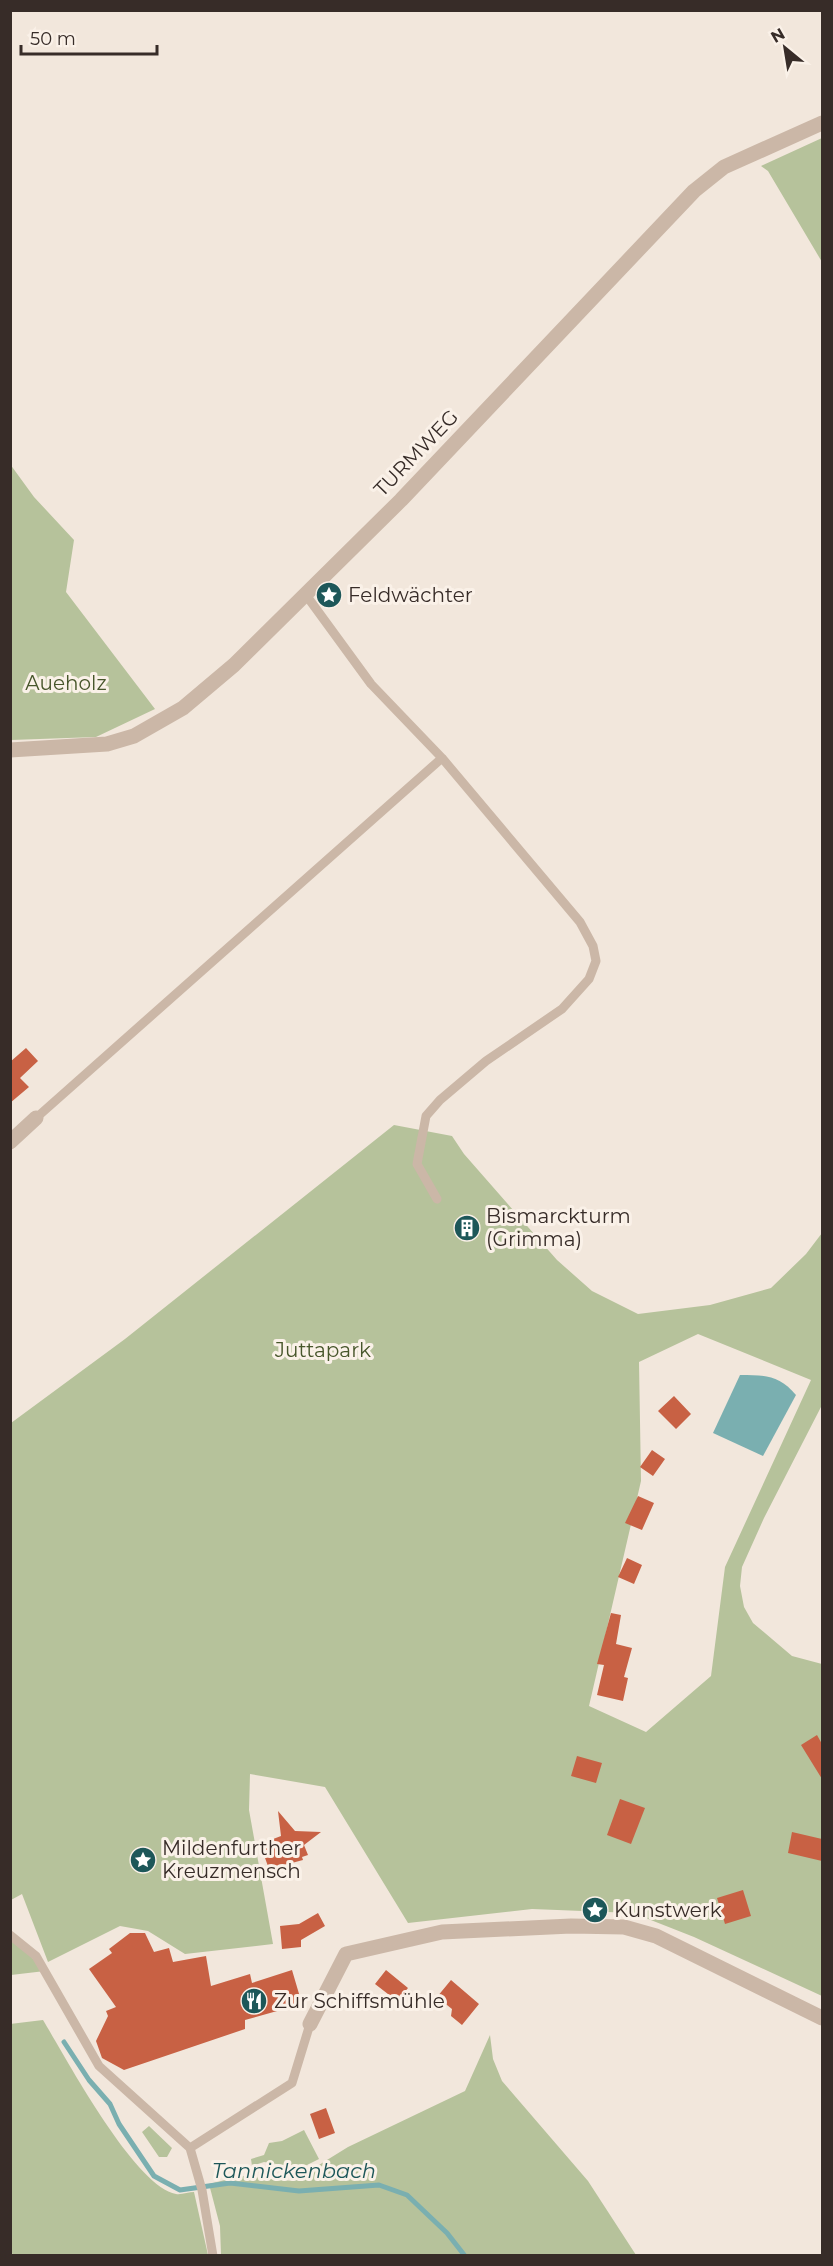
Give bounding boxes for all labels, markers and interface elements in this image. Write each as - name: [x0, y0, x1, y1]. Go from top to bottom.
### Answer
- scale bar: [21, 18, 158, 56]
- north arrow: [755, 18, 815, 78]
- text: N: [767, 24, 788, 47]
- text: 50 m: [30, 28, 76, 50]
- street label: TURMWEG: [369, 405, 463, 501]
- place icon: Feldwächter: [314, 580, 344, 610]
- place label: Feldwächter: [348, 583, 473, 607]
- park label: Aueholz: [25, 671, 107, 695]
- place label: Bismarckturm (Grimma): [486, 1204, 631, 1251]
- building icon: Bismarckturm (Grimma): [452, 1213, 482, 1243]
- park label: Juttapark: [274, 1338, 371, 1362]
- place label: Mildenfurther Kreuzmensch: [162, 1836, 301, 1883]
- place icon: Mildenfurther Kreuzmensch: [128, 1845, 158, 1875]
- place icon: Kunstwerk: [580, 1895, 610, 1925]
- place label: Kunstwerk: [614, 1898, 722, 1922]
- restaurant icon: Zur Schiffsmühle: [239, 1986, 269, 2016]
- place label: Zur Schiffsmühle: [274, 1989, 445, 2013]
- water label: Tannickenbach: [212, 2158, 376, 2183]

